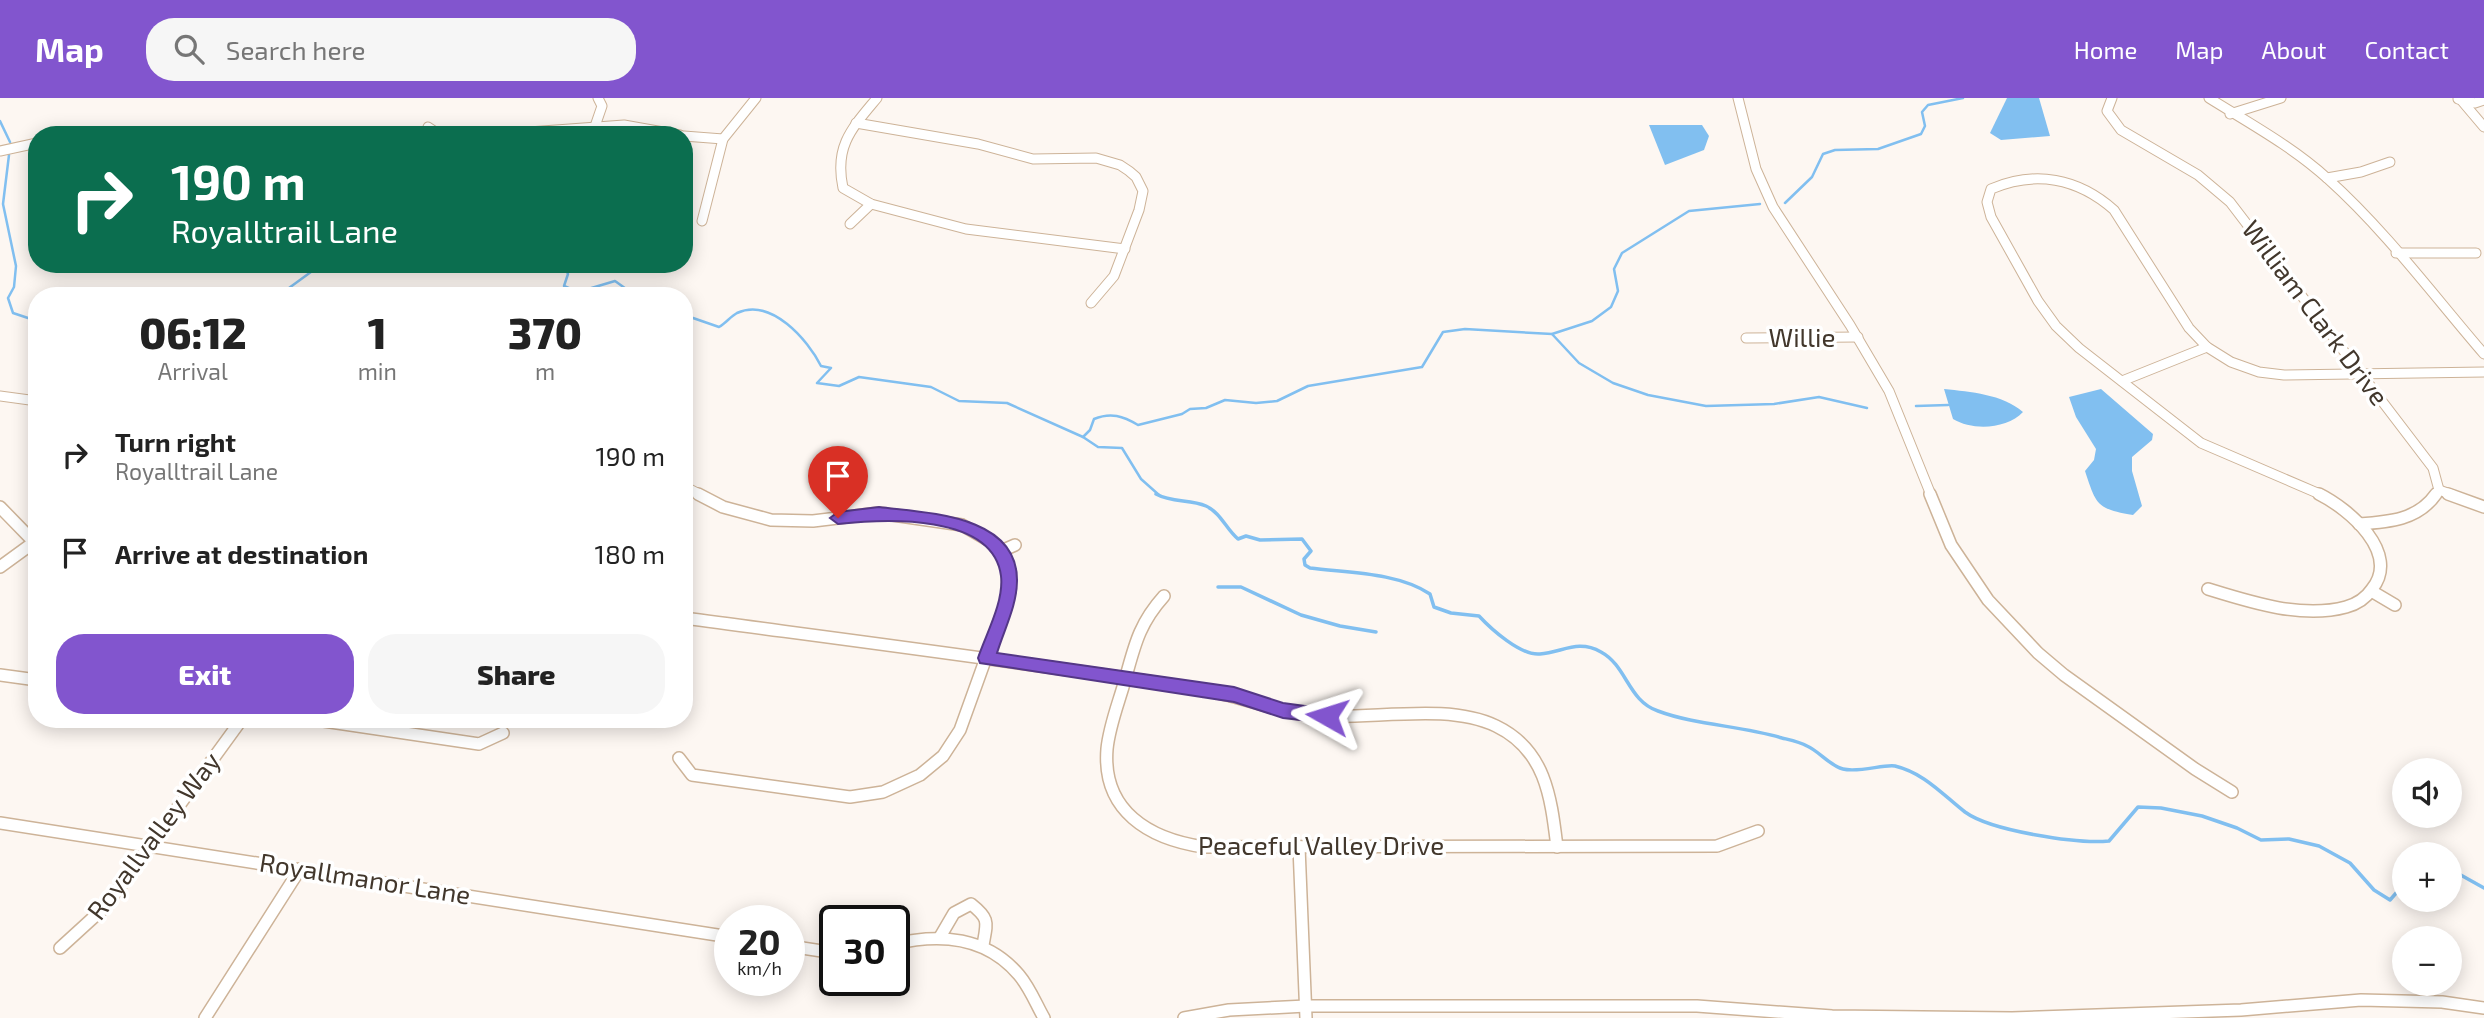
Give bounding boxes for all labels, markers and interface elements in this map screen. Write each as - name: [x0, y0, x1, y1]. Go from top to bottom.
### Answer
- search box: [146, 18, 636, 81]
- text: Map: [35, 29, 104, 69]
- icon: search: [170, 30, 208, 68]
- text: Search here: [226, 34, 365, 65]
- text: Home: [2074, 35, 2137, 64]
- text: Map: [2175, 35, 2223, 64]
- text: About: [2261, 35, 2327, 64]
- text: Contact: [2365, 35, 2449, 64]
- text: 190 m: [171, 151, 306, 210]
- icon: right: [56, 154, 147, 245]
- text: Royalltrail Lane: [171, 211, 398, 249]
- street label: William Clark Drive: [2237, 213, 2396, 411]
- text: 06:12: [139, 307, 247, 357]
- text: 1: [368, 307, 387, 357]
- text: 370: [508, 307, 582, 357]
- street label: Willie: [1769, 321, 1835, 352]
- text: Arrival: [158, 357, 228, 385]
- text: min: [358, 357, 397, 385]
- text: m: [535, 357, 555, 385]
- text: Turn right: [115, 426, 236, 457]
- icon: right: [56, 436, 94, 474]
- text: 190 m: [596, 440, 665, 471]
- pin: [808, 446, 868, 518]
- text: Royalltrail Lane: [115, 457, 278, 485]
- icon: arrive: [819, 457, 857, 495]
- icon: arrive: [56, 534, 94, 572]
- text: Arrive at destination: [115, 538, 368, 569]
- text: 180 m: [595, 538, 665, 569]
- button: Exit: [56, 634, 354, 714]
- button: Share: [368, 634, 665, 714]
- position arrow: [1290, 679, 1364, 753]
- street label: Royallvalley Way: [80, 745, 226, 925]
- map controls: [2392, 758, 2462, 996]
- button: sound: [2392, 758, 2462, 828]
- street label: Peaceful Valley Drive: [1198, 829, 1444, 860]
- button: +: [2392, 842, 2462, 912]
- street label: Royallmanor Lane: [258, 846, 473, 910]
- speed limit sign: 30: [819, 905, 910, 996]
- text: 20: [738, 920, 781, 962]
- button: −: [2392, 926, 2462, 996]
- text: km/h: [737, 957, 782, 979]

